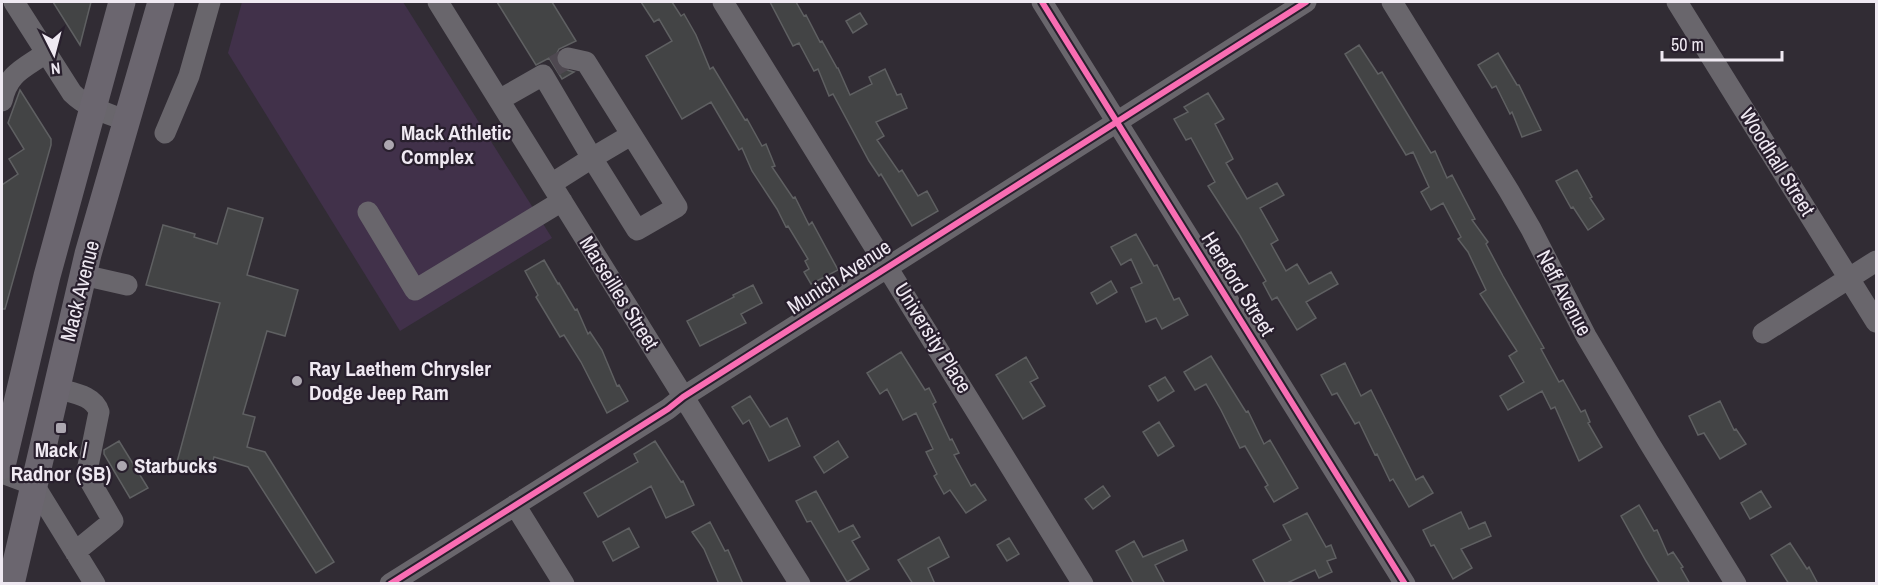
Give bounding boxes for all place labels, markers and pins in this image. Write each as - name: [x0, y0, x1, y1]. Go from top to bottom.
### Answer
- place label: Mack Athletic Complex: [401, 118, 511, 171]
- marker: Mack Athletic Complex: [382, 138, 396, 152]
- place label: Ray Laethem Chrysler Dodge Jeep Ram: [309, 354, 491, 407]
- marker: Ray Laethem Chrysler Dodge Jeep Ram: [290, 374, 304, 388]
- marker: Mack / Radnor (SB): [54, 421, 68, 435]
- place label: Mack / Radnor (SB): [11, 435, 111, 488]
- place label: Starbucks: [134, 451, 217, 480]
- marker: Starbucks: [115, 459, 129, 473]

